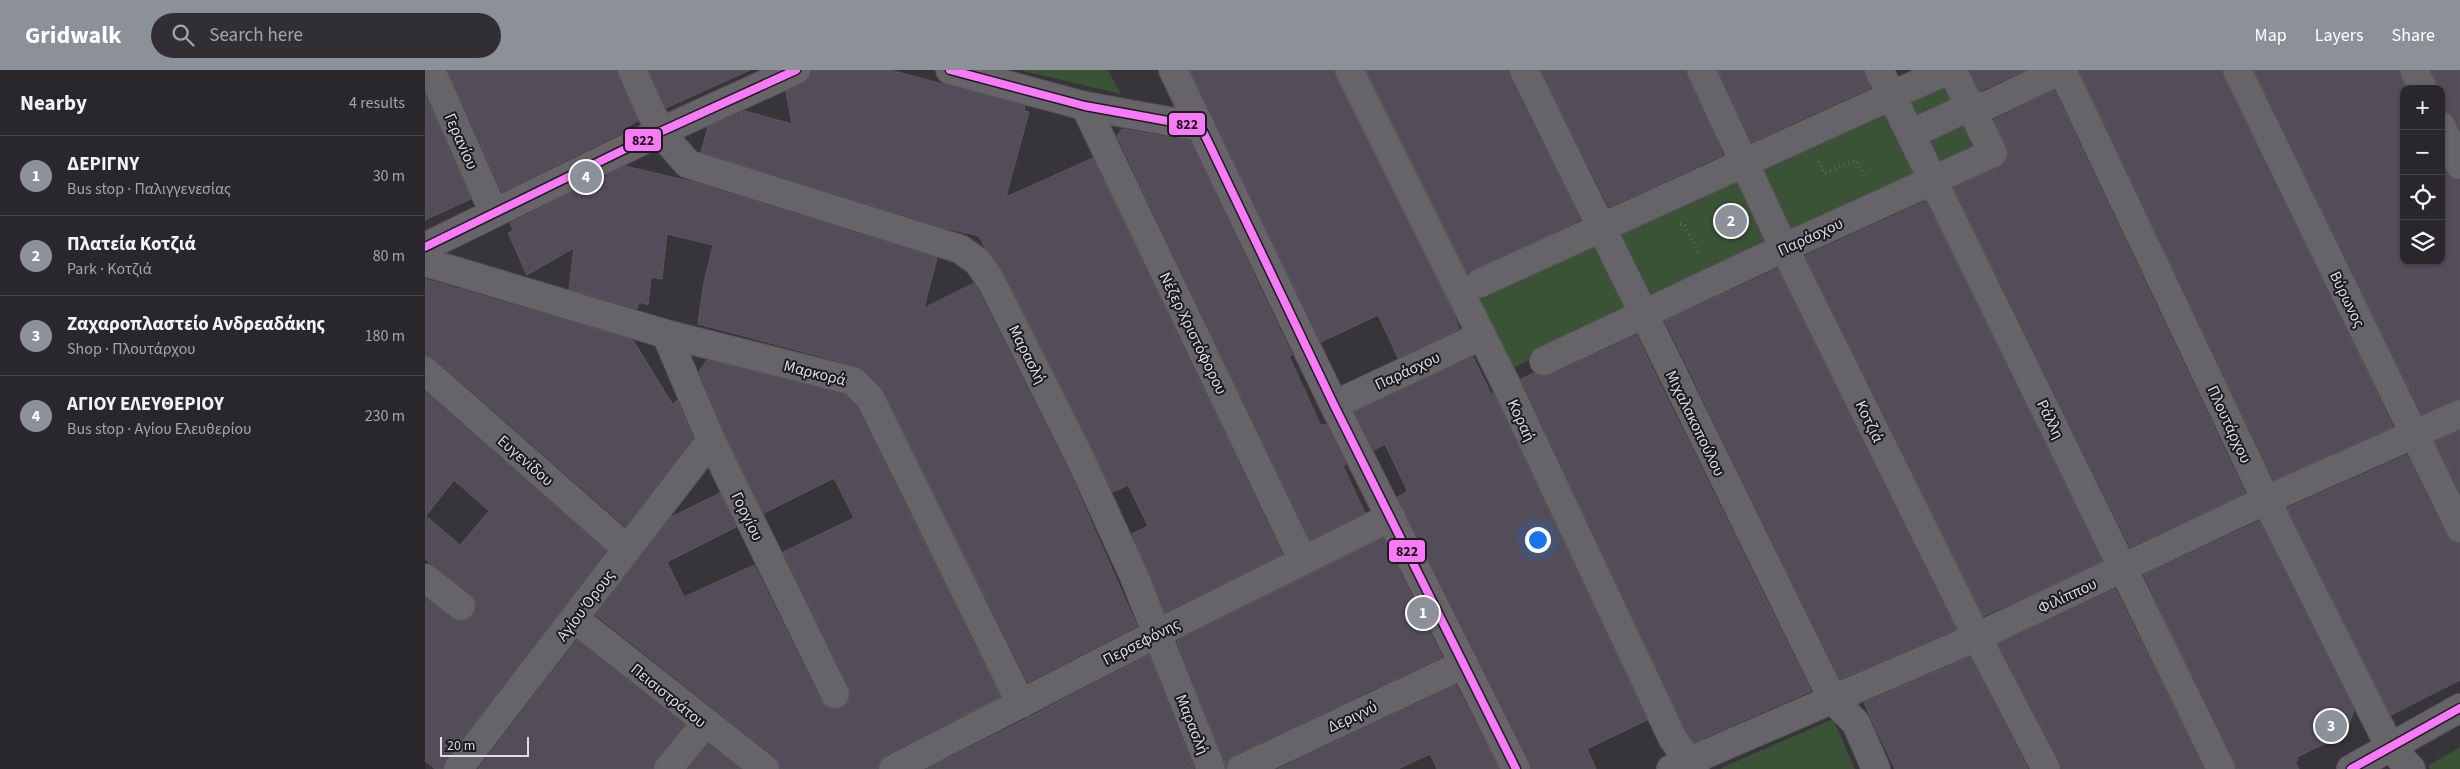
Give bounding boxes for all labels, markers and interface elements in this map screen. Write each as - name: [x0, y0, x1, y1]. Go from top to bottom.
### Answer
- search box: [151, 13, 501, 58]
- text: Gridwalk: [25, 18, 121, 53]
- icon: search: [169, 21, 197, 49]
- text: Search here: [209, 22, 303, 49]
- text: Map: [2255, 23, 2287, 48]
- text: Layers: [2315, 23, 2364, 48]
- text: Share: [2392, 23, 2435, 48]
- map controls: [2400, 85, 2445, 265]
- button: +: [2400, 85, 2445, 130]
- text: Nearby: [20, 88, 87, 118]
- text: 4 results: [349, 92, 405, 114]
- street label: Γερανίου: [439, 110, 483, 173]
- line badge: 822: [1168, 112, 1206, 136]
- text: 822: [1176, 115, 1198, 135]
- line badge: 822: [624, 128, 662, 152]
- button: −: [2400, 130, 2445, 175]
- text: 822: [632, 131, 654, 151]
- text: ΔΕΡΙΓΝΥ: [67, 151, 139, 178]
- pin: 4: [570, 158, 602, 196]
- text: 1: [32, 165, 40, 187]
- text: 30 m: [373, 165, 405, 187]
- button: locate: [2400, 175, 2445, 220]
- text: Bus stop · Παλιγγενεσίας: [67, 178, 231, 200]
- pin: 2: [1715, 202, 1747, 240]
- street label: Παράσχου: [1774, 212, 1847, 262]
- button: layers: [2400, 220, 2445, 265]
- text: Πλατεία Κοτζιά: [67, 231, 196, 258]
- text: 2: [32, 245, 40, 267]
- text: 80 m: [373, 245, 405, 267]
- text: Park · Κοτζιά: [67, 258, 152, 280]
- street label: Βύρωνος: [2324, 268, 2370, 331]
- street label: Nέζερ Χριστόφορου: [1154, 269, 1232, 398]
- text: Ζαχαροπλαστείο Ανδρεαδάκης: [67, 311, 325, 338]
- street label: Μαρασλή: [1003, 321, 1051, 388]
- text: 3: [32, 325, 40, 347]
- text: 180 m: [365, 325, 405, 347]
- text: Shop · Πλουτάρχου: [67, 338, 195, 360]
- street label: Παράσχου: [1371, 346, 1444, 396]
- street label: Μαρκορά: [781, 355, 848, 391]
- street label: Μιχαλακοπούλου: [1660, 367, 1730, 480]
- street label: Πλουτάρχου: [2202, 382, 2257, 467]
- text: ΑΓΙΟΥ ΕΛΕΥΘΕΡΙΟΥ: [67, 391, 224, 418]
- street label: Κοραή: [1502, 396, 1540, 445]
- street label: Ράλλη: [2031, 396, 2069, 443]
- street label: Κοτζιά: [1849, 397, 1889, 446]
- text: 4: [32, 405, 40, 427]
- text: 230 m: [365, 405, 405, 427]
- text: Bus stop · Αγίου Ελευθερίου: [67, 418, 251, 440]
- street label: Ευγενίδου: [492, 430, 558, 491]
- street label: Γοργίου: [726, 488, 768, 545]
- your location: [1525, 527, 1551, 553]
- line badge: 822: [1388, 539, 1426, 563]
- text: 822: [1396, 542, 1418, 562]
- street label: Αγίου Όρους: [552, 565, 620, 646]
- street label: Φιλίππου: [2034, 573, 2101, 619]
- pin: 1: [1407, 594, 1439, 632]
- street label: Περσεφόνης: [1099, 613, 1184, 671]
- street label: Πεισιστράτου: [626, 658, 711, 733]
- street label: Μαρασλή: [1170, 691, 1214, 758]
- street label: Δεριγνύ: [1324, 696, 1381, 738]
- pin: 3: [2315, 707, 2347, 745]
- scale bar: [440, 734, 529, 757]
- text: 20 m: [447, 736, 475, 756]

